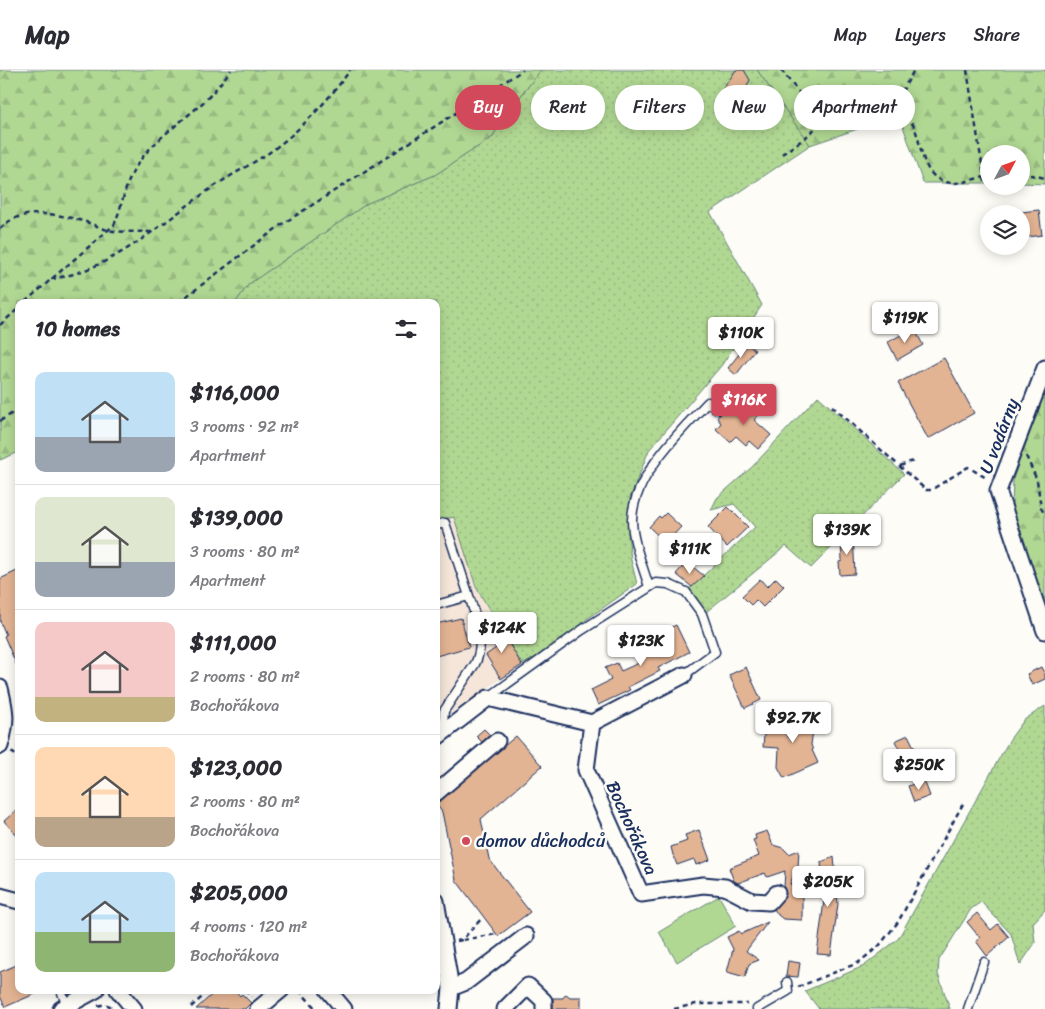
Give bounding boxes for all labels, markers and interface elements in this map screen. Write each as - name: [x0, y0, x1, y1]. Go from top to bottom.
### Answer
- text: Map: [25, 14, 69, 56]
- text: Map: [834, 19, 867, 51]
- text: Layers: [895, 19, 946, 51]
- text: Share: [974, 19, 1020, 51]
- chip: Buy: [455, 85, 521, 130]
- chip: Rent: [531, 85, 605, 130]
- chip: Filters: [615, 85, 704, 130]
- chip: New: [714, 85, 784, 130]
- chip: Apartment: [794, 85, 915, 130]
- north arrow: [980, 145, 1030, 195]
- map controls: [980, 145, 1030, 255]
- button: layers: [980, 205, 1030, 255]
- pin: $119K: [870, 302, 940, 344]
- text: $119K: [883, 303, 927, 332]
- text: 10 homes: [35, 310, 120, 348]
- icon: filters: [392, 315, 420, 343]
- pin: $110K: [706, 316, 776, 359]
- text: $110K: [719, 318, 763, 347]
- text: $116,000: [190, 374, 280, 412]
- pin: $116K: [709, 384, 779, 426]
- text: $116K: [722, 385, 766, 414]
- icon: home: [75, 392, 135, 452]
- street label: U vodárny: [970, 393, 1028, 479]
- text: 3 rooms · 92 m²: [190, 412, 299, 441]
- text: Apartment: [190, 441, 266, 470]
- text: $139,000: [190, 499, 283, 537]
- pin: $139K: [812, 514, 882, 556]
- text: $139K: [824, 515, 870, 544]
- icon: home: [75, 517, 135, 577]
- pin: $111K: [655, 532, 725, 575]
- text: $111K: [669, 534, 711, 563]
- text: 3 rooms · 80 m²: [190, 537, 300, 566]
- text: Apartment: [190, 566, 266, 595]
- pin: $124K: [467, 612, 537, 654]
- text: $124K: [479, 613, 525, 642]
- text: $111,000: [190, 624, 277, 662]
- pin: $123K: [606, 624, 676, 667]
- text: $123K: [618, 626, 664, 655]
- icon: home: [75, 642, 135, 702]
- text: 2 rooms · 80 m²: [190, 662, 300, 691]
- text: Bochořákova: [190, 691, 279, 720]
- pin: $92.7K: [752, 702, 834, 744]
- text: $92.7K: [766, 703, 820, 732]
- pin: $250K: [884, 748, 954, 791]
- text: $123,000: [190, 749, 282, 787]
- text: $250K: [894, 750, 944, 779]
- icon: home: [75, 767, 135, 827]
- street label: Bochořákova: [597, 776, 667, 880]
- text: 2 rooms · 80 m²: [190, 787, 300, 816]
- text: Bochořákova: [190, 816, 279, 845]
- place label: domov důchodců: [476, 825, 606, 857]
- marker: domov důchodců: [460, 835, 472, 847]
- pin: $205K: [793, 866, 863, 908]
- text: $205K: [803, 867, 853, 896]
- text: $205,000: [190, 874, 288, 912]
- icon: home: [75, 892, 135, 952]
- text: 4 rooms · 120 m²: [190, 912, 307, 941]
- text: Bochořákova: [190, 941, 279, 970]

